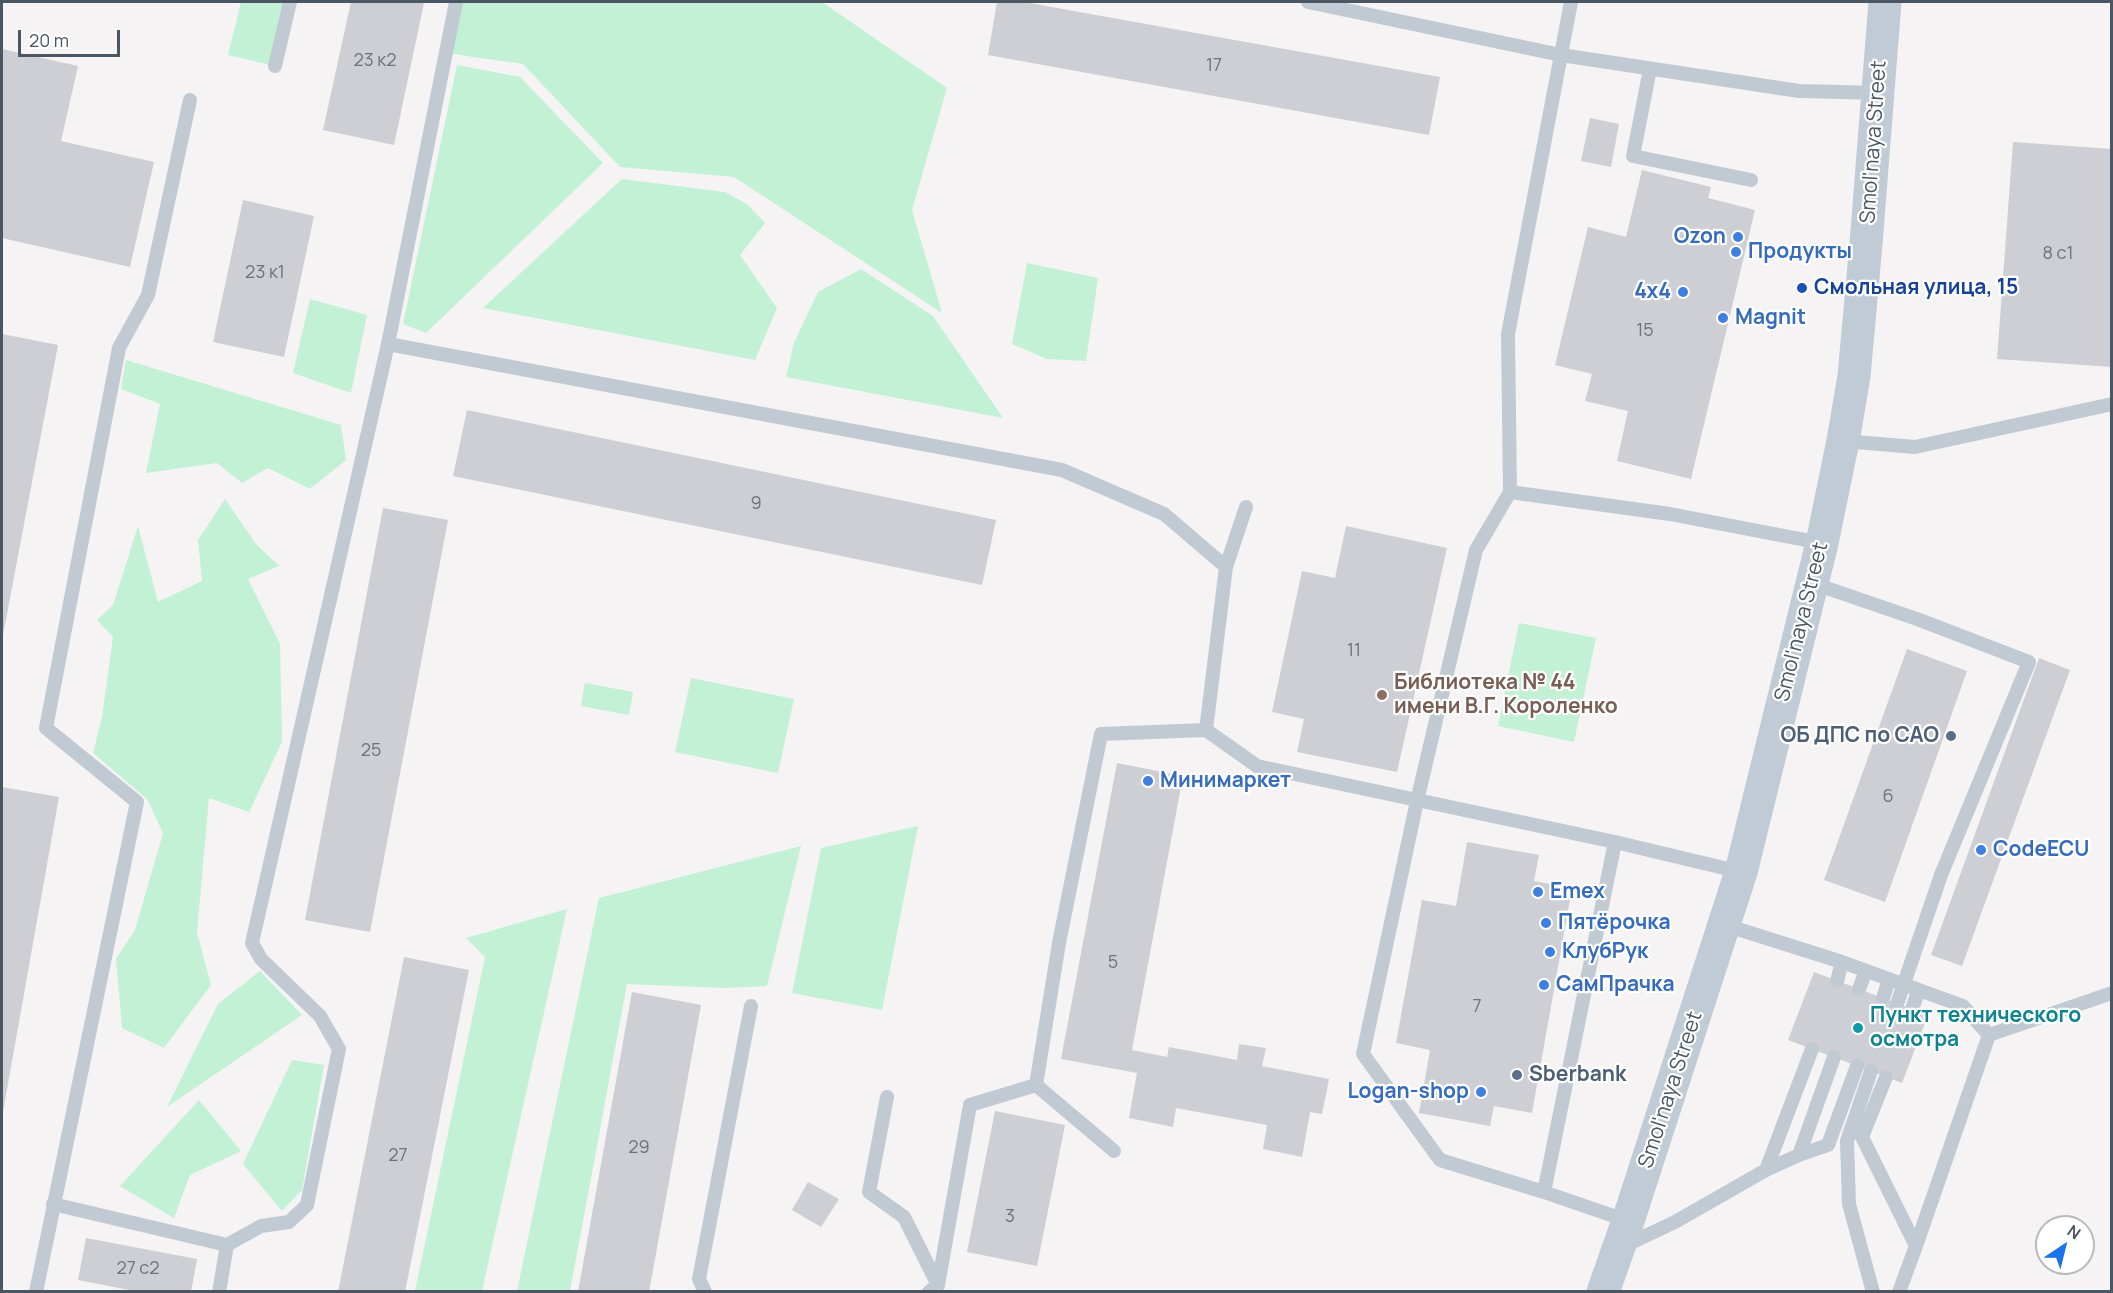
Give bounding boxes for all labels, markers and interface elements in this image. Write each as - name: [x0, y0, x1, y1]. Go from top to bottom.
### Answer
- scale bar: [21, 18, 123, 56]
- text: 20 m: [29, 28, 69, 52]
- house number: 23 к2: [353, 50, 397, 72]
- house number: 17: [1206, 55, 1222, 77]
- street label: Smol'naya Street: [1856, 60, 1892, 224]
- place label: Ozon: [1674, 224, 1726, 250]
- marker: Ozon: [1731, 230, 1745, 244]
- place label: Продукты: [1748, 239, 1852, 265]
- house number: 8 с1: [2042, 243, 2074, 265]
- marker: Продукты: [1729, 245, 1743, 259]
- house number: 23 к1: [245, 262, 285, 284]
- place label: Смольная улица, 15: [1814, 275, 2018, 301]
- place label: 4х4: [1634, 279, 1671, 305]
- marker: Смольная улица, 15: [1795, 281, 1809, 295]
- marker: 4х4: [1676, 285, 1690, 299]
- place label: Magnit: [1735, 305, 1806, 331]
- marker: Magnit: [1716, 311, 1730, 325]
- house number: 15: [1636, 320, 1654, 342]
- house number: 9: [750, 493, 762, 515]
- street label: Smol'naya Street: [1770, 540, 1834, 704]
- house number: 11: [1347, 640, 1361, 662]
- place label: Библиотека № 44 имени В.Г. Короленко: [1394, 670, 1618, 720]
- marker: Библиотека № 44 имени В.Г. Короленко: [1375, 688, 1389, 702]
- place label: ОБ ДПС по САО: [1781, 723, 1939, 749]
- marker: ОБ ДПС по САО: [1944, 729, 1958, 743]
- house number: 25: [361, 740, 381, 762]
- place label: Минимаркет: [1160, 768, 1291, 794]
- marker: Минимаркет: [1141, 774, 1155, 788]
- house number: 6: [1882, 786, 1894, 808]
- place label: CodeECU: [1993, 837, 2089, 863]
- marker: CodeECU: [1974, 843, 1988, 857]
- place label: Emex: [1550, 879, 1605, 905]
- marker: Emex: [1531, 885, 1545, 899]
- place label: Пятёрочка: [1558, 910, 1671, 936]
- marker: Пятёрочка: [1539, 916, 1553, 930]
- place label: КлубРук: [1562, 939, 1648, 965]
- marker: КлубРук: [1543, 945, 1557, 959]
- house number: 5: [1108, 952, 1118, 974]
- place label: СамПрачка: [1556, 972, 1675, 998]
- marker: СамПрачка: [1537, 978, 1551, 992]
- house number: 7: [1472, 996, 1482, 1018]
- place label: Пункт технического осмотра: [1870, 1003, 2081, 1053]
- street label: Smol'naya Street: [1634, 1008, 1708, 1172]
- marker: Пункт технического осмотра: [1851, 1021, 1865, 1035]
- place label: Sberbank: [1529, 1062, 1626, 1088]
- marker: Sberbank: [1510, 1068, 1524, 1082]
- place label: Logan-shop: [1347, 1079, 1469, 1105]
- marker: Logan-shop: [1474, 1085, 1488, 1099]
- house number: 29: [628, 1137, 650, 1159]
- house number: 27: [388, 1145, 408, 1167]
- house number: 3: [1005, 1206, 1015, 1228]
- north arrow: [2035, 1215, 2095, 1275]
- text: N: [2063, 1220, 2085, 1244]
- house number: 27 с2: [116, 1258, 160, 1280]

